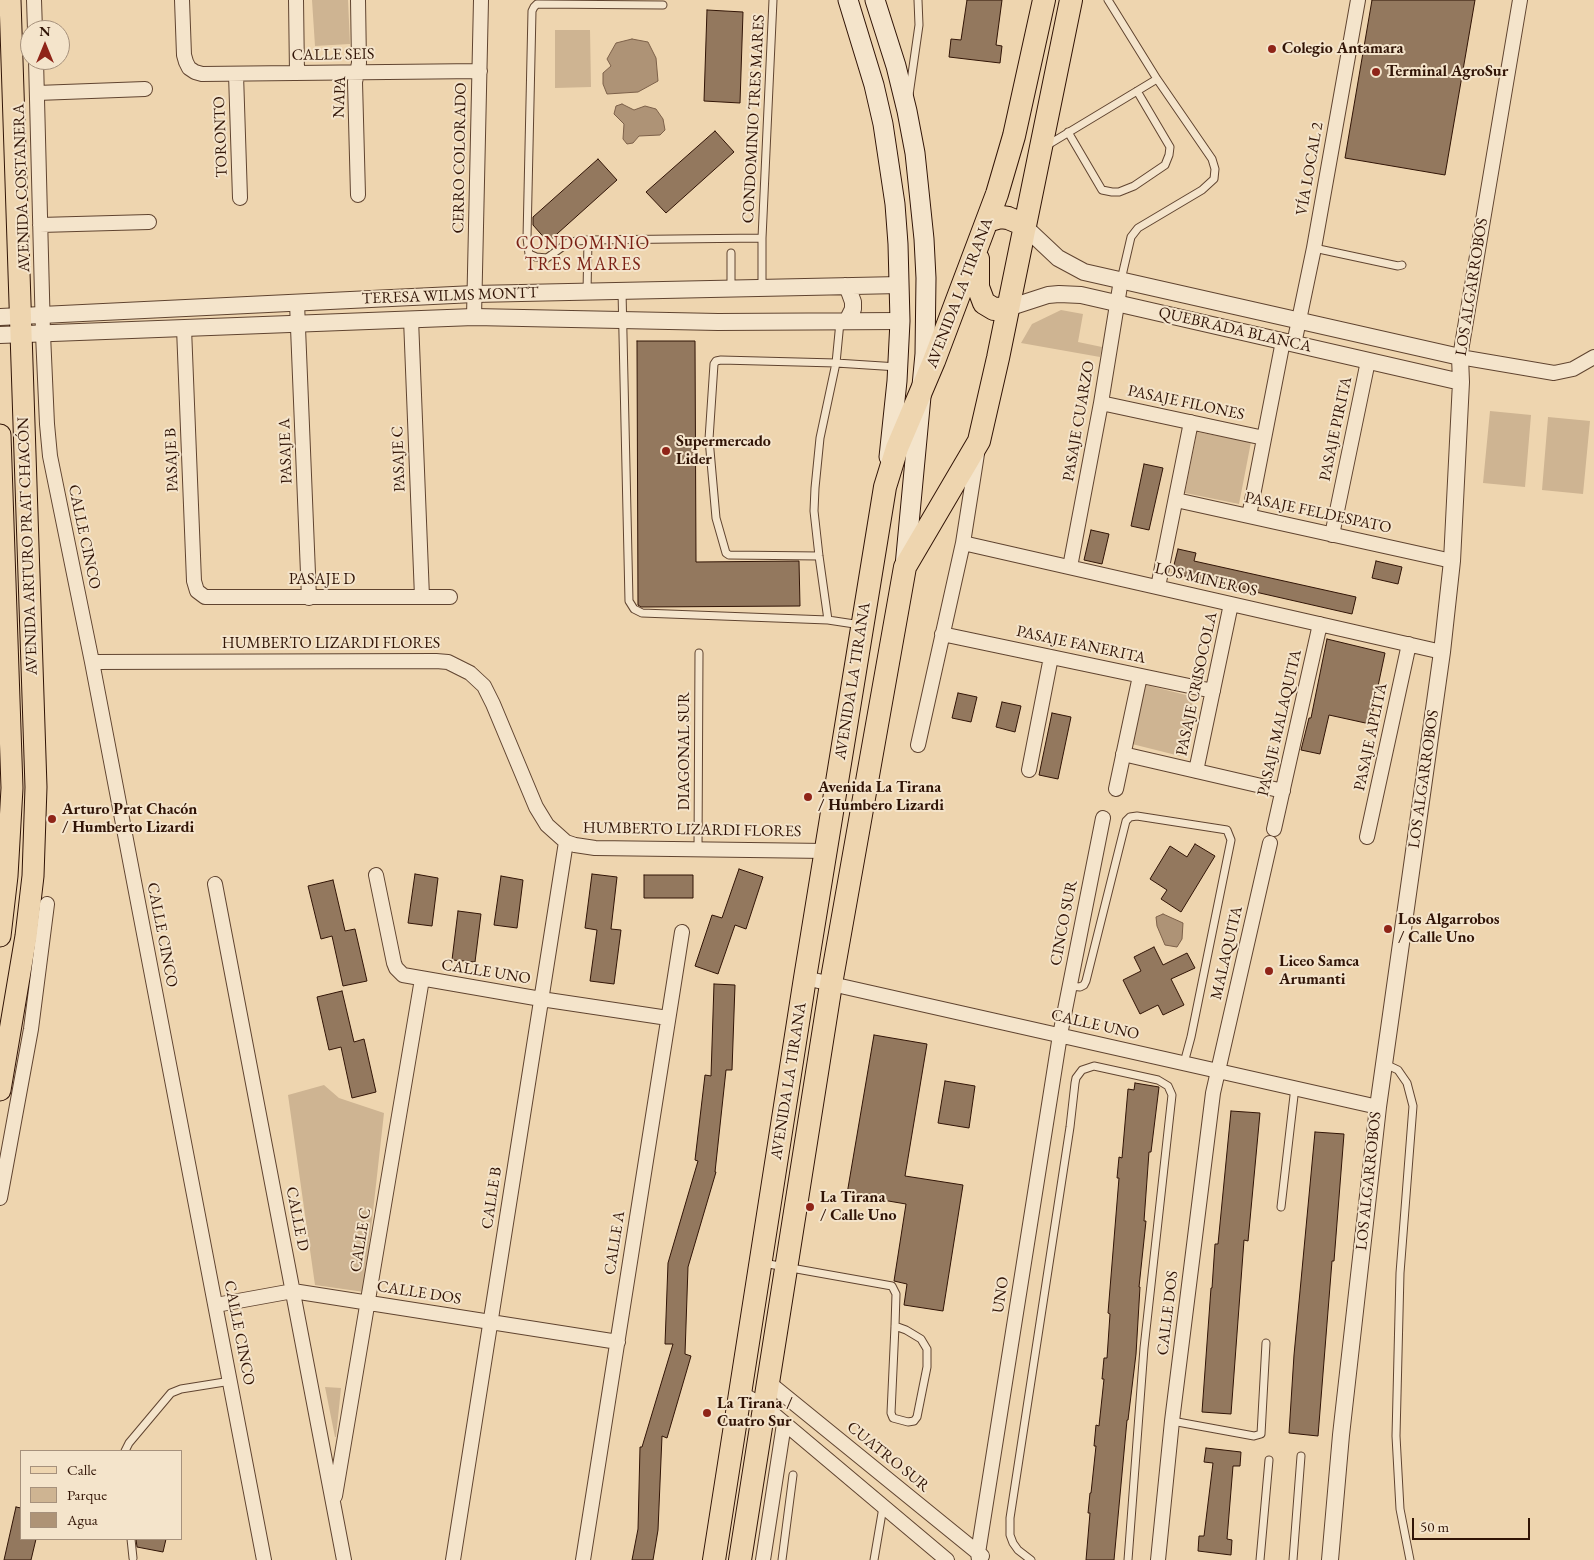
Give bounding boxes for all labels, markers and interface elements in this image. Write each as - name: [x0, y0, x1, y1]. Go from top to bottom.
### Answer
- street label: CONDOMINIO TRES MARES: [739, 14, 769, 224]
- north arrow: [20, 20, 70, 70]
- text: N: [39, 22, 51, 40]
- place label: Colegio Antamara: [1282, 39, 1404, 59]
- marker: Colegio Antamara: [1266, 43, 1278, 55]
- street label: CALLE SEIS: [291, 45, 375, 65]
- place label: Terminal AgroSur: [1386, 62, 1508, 82]
- marker: Terminal AgroSur: [1370, 66, 1382, 78]
- street label: NAPA: [330, 76, 350, 118]
- street label: CERRO COLORADO: [449, 82, 471, 234]
- street label: TORONTO: [210, 96, 232, 178]
- street label: AVENIDA COSTANERA: [9, 103, 35, 273]
- street label: VÍA LOCAL 2: [1292, 121, 1328, 217]
- street label: AVENIDA LA TIRANA: [923, 215, 997, 371]
- street label: LOS ALGARROBOS: [1452, 217, 1492, 357]
- district label: CONDOMINIO TRES MARES: [514, 233, 652, 276]
- street label: TERESA WILMS MONTT: [361, 283, 539, 309]
- street label: QUEBRADA BLANCA: [1157, 303, 1313, 357]
- street label: PASAJE CUARZO: [1059, 359, 1099, 483]
- street label: PASAJE PIRITA: [1316, 375, 1356, 483]
- street label: PASAJE FILONES: [1126, 381, 1246, 425]
- street label: AVENIDA ARTURO PRAT CHACÓN: [14, 417, 42, 675]
- street label: PASAJE A: [275, 418, 297, 484]
- street label: PASAJE C: [388, 426, 410, 492]
- street label: PASAJE B: [161, 428, 183, 492]
- place label: Supermercado Lider: [676, 432, 771, 470]
- marker: Supermercado Lider: [660, 445, 672, 457]
- street label: CALLE CINCO: [64, 483, 104, 591]
- street label: PASAJE FELDESPATO: [1243, 488, 1393, 538]
- street label: LOS MINEROS: [1153, 559, 1259, 601]
- street label: PASAJE D: [289, 570, 355, 590]
- street label: AVENIDA LA TIRANA: [831, 601, 875, 761]
- street label: PASAJE CRISOCOLA: [1172, 610, 1222, 758]
- street label: PASAJE FANERITA: [1015, 622, 1147, 668]
- street label: HUMBERTO LIZARDI FLORES: [222, 634, 440, 654]
- street label: PASAJE MALAQUITA: [1254, 648, 1306, 798]
- street label: PASAJE APLITA: [1350, 681, 1392, 793]
- street label: DIAGONAL SUR: [675, 692, 695, 810]
- street label: LOS ALGARROBOS: [1405, 709, 1443, 849]
- place label: Avenida La Tirana / Humbero Lizardi: [818, 778, 944, 816]
- marker: Avenida La Tirana / Humbero Lizardi: [802, 791, 814, 803]
- place label: Arturo Prat Chacón / Humberto Lizardi: [62, 800, 197, 838]
- marker: Arturo Prat Chacón / Humberto Lizardi: [46, 813, 58, 825]
- street label: HUMBERTO LIZARDI FLORES: [583, 818, 801, 842]
- street label: CINCO SUR: [1046, 879, 1082, 967]
- street label: CALLE CINCO: [142, 881, 182, 989]
- street label: MALAQUITA: [1207, 904, 1247, 1002]
- place label: Los Algarrobos / Calle Uno: [1398, 910, 1500, 948]
- marker: Los Algarrobos / Calle Uno: [1382, 923, 1394, 935]
- place label: Liceo Samca Arumanti: [1279, 952, 1359, 990]
- street label: CALLE UNO: [440, 955, 532, 989]
- marker: Liceo Samca Arumanti: [1263, 965, 1275, 977]
- street label: AVENIDA LA TIRANA: [767, 1001, 811, 1161]
- street label: CALLE UNO: [1049, 1006, 1141, 1044]
- street label: LOS ALGARROBOS: [1352, 1111, 1386, 1251]
- street label: CALLE B: [478, 1166, 506, 1230]
- street label: CALLE D: [281, 1185, 313, 1253]
- place label: La Tirana / Calle Uno: [820, 1188, 897, 1226]
- marker: La Tirana / Calle Uno: [804, 1201, 816, 1213]
- street label: CALLE C: [346, 1207, 376, 1273]
- street label: CALLE A: [600, 1210, 630, 1276]
- street label: CALLE DOS: [1153, 1270, 1183, 1356]
- street label: UNO: [989, 1275, 1013, 1315]
- street label: CALLE DOS: [375, 1277, 463, 1309]
- street label: CALLE CINCO: [219, 1279, 259, 1387]
- place label: La Tirana / Cuatro Sur: [717, 1394, 793, 1432]
- marker: La Tirana / Cuatro Sur: [701, 1407, 713, 1419]
- street label: CUATRO SUR: [843, 1418, 933, 1496]
- legend: [20, 1450, 182, 1540]
- text: Calle: [67, 1460, 97, 1479]
- text: Parque: [67, 1485, 107, 1504]
- scale bar: [1414, 1508, 1532, 1540]
- text: Agua: [67, 1510, 98, 1529]
- text: 50 m: [1420, 1517, 1449, 1536]

